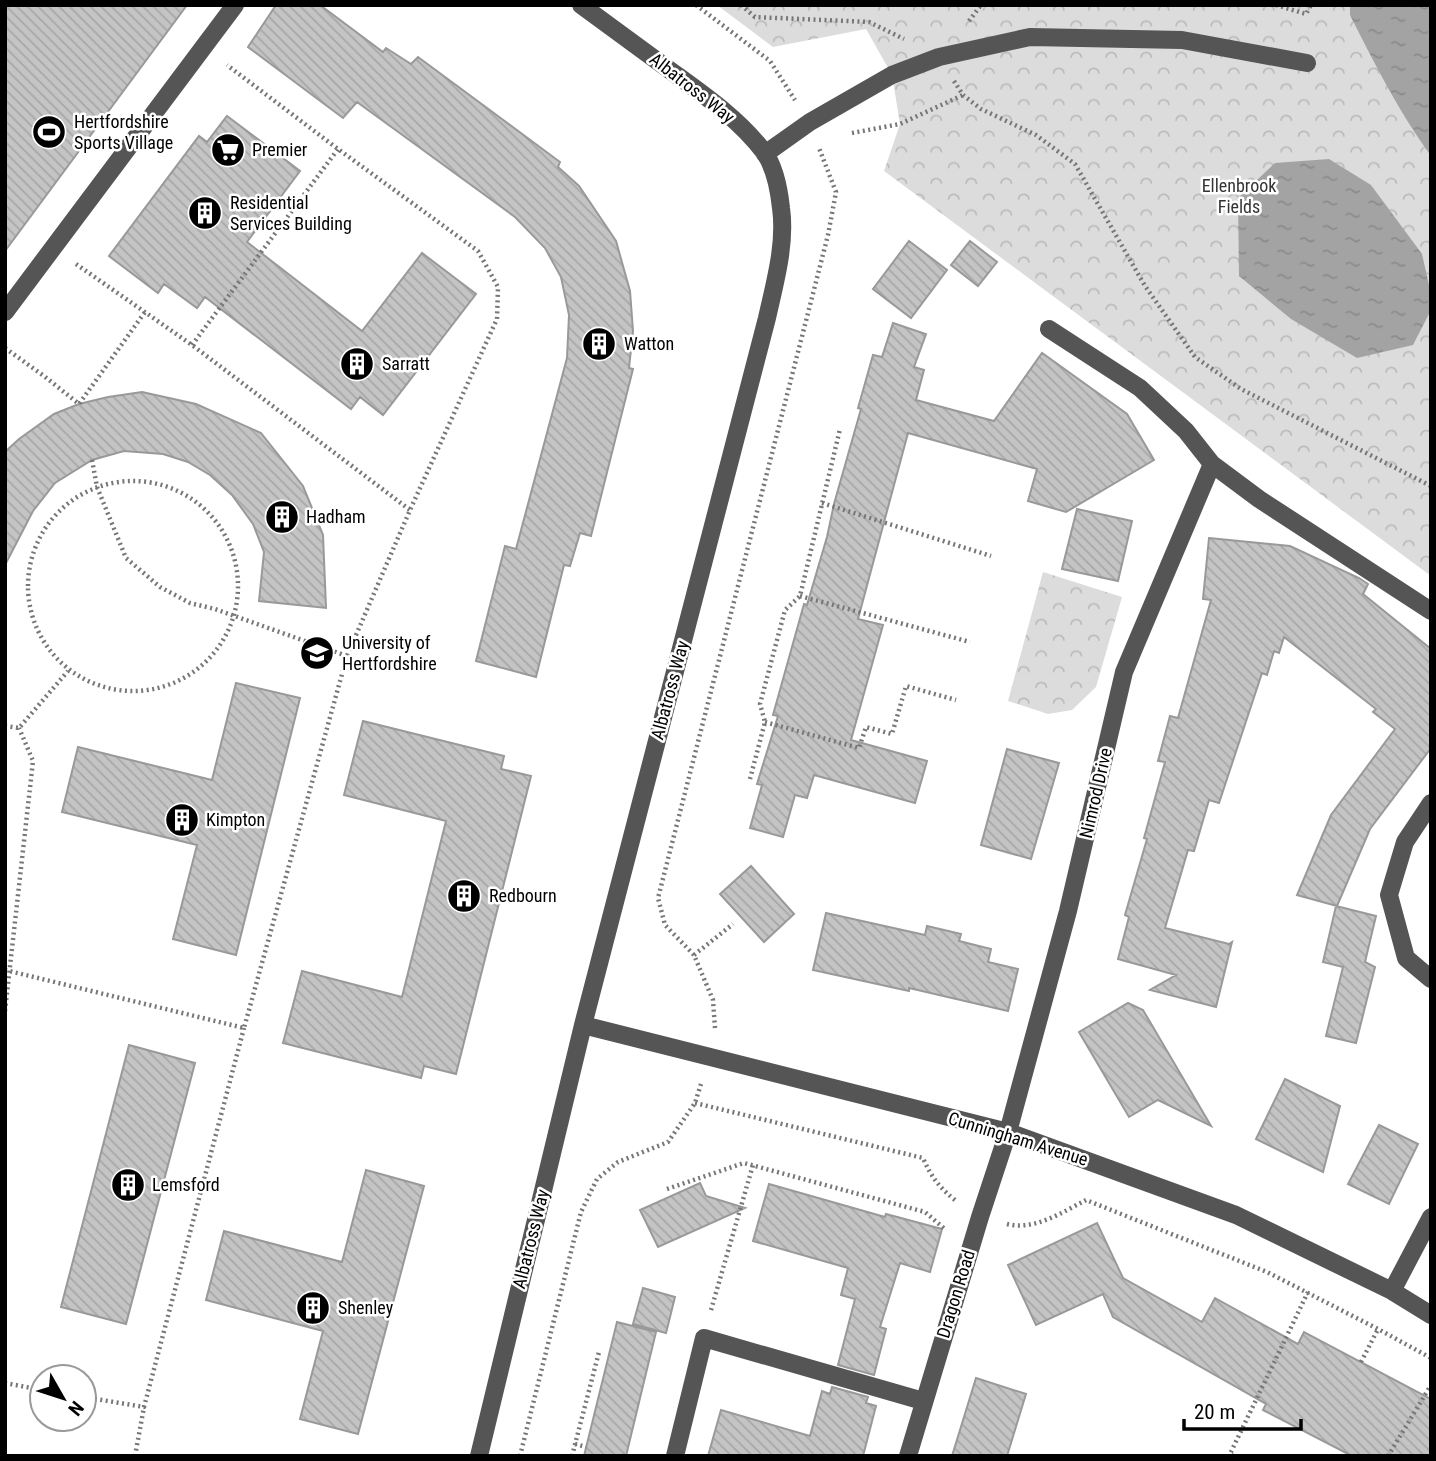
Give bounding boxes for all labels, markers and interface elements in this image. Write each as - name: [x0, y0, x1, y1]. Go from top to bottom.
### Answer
- street label: Albatross Way: [646, 48, 739, 127]
- place label: Hertfordshire Sports Village: [74, 111, 173, 153]
- sports icon: Hertfordshire Sports Village: [30, 113, 68, 151]
- supermarket icon: Premier: [209, 131, 247, 169]
- place label: Premier: [252, 139, 308, 160]
- park label: Ellenbrook Fields: [1202, 175, 1276, 217]
- place label: Residential Services Building: [230, 192, 352, 234]
- building icon: Residential Services Building: [186, 194, 224, 232]
- building icon: Watton: [580, 325, 618, 363]
- place label: Watton: [624, 333, 674, 354]
- building icon: Sarratt: [338, 345, 376, 383]
- place label: Sarratt: [382, 353, 430, 374]
- building icon: Hadham: [263, 498, 301, 536]
- place label: Hadham: [306, 506, 366, 527]
- place label: University of Hertfordshire: [342, 632, 437, 674]
- school or university icon: University of Hertfordshire: [298, 634, 336, 672]
- street label: Albatross Way: [646, 638, 693, 742]
- street label: Nimrod Drive: [1075, 746, 1116, 840]
- building icon: Kimpton: [163, 801, 201, 839]
- place label: Kimpton: [206, 809, 265, 830]
- building icon: Redbourn: [445, 877, 483, 915]
- place label: Redbourn: [489, 885, 557, 906]
- street label: Cunningham Avenue: [946, 1107, 1090, 1170]
- building icon: Lemsford: [109, 1166, 147, 1204]
- place label: Lemsford: [152, 1174, 220, 1195]
- street label: Albatross Way: [508, 1187, 553, 1291]
- street label: Dragon Road: [932, 1247, 979, 1340]
- building icon: Shenley: [294, 1289, 332, 1327]
- place label: Shenley: [338, 1297, 394, 1318]
- north arrow: [28, 1363, 98, 1433]
- scale bar: [1184, 1388, 1301, 1432]
- text: N: [63, 1397, 88, 1420]
- text: 20 m: [1194, 1400, 1235, 1424]

